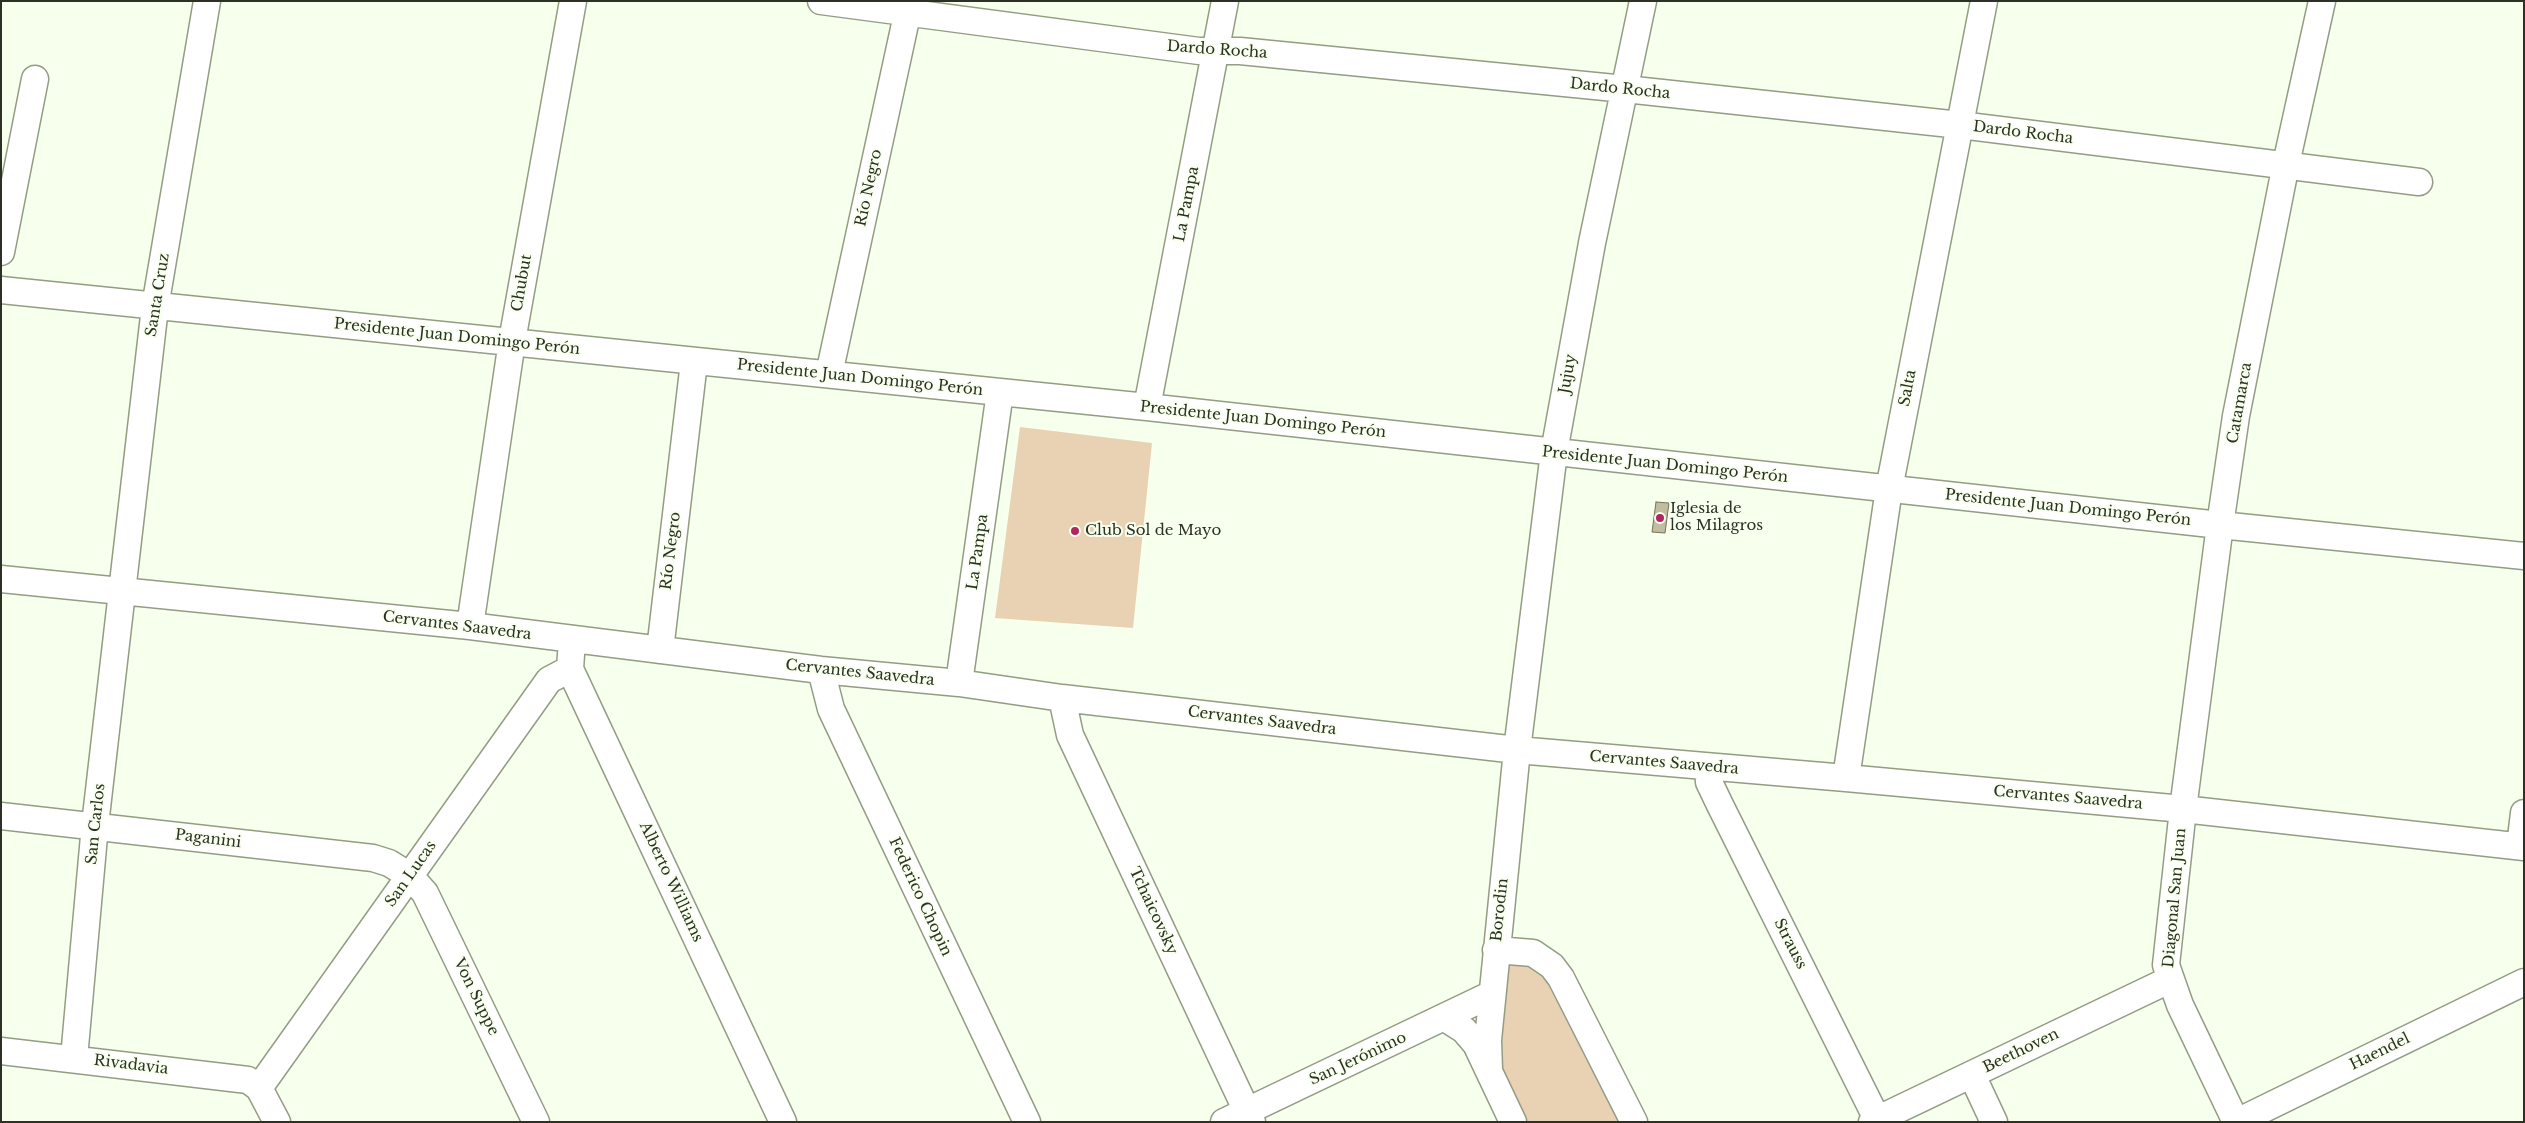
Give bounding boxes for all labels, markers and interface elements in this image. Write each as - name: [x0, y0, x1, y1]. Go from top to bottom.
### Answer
- street label: Dardo Rocha: [1166, 38, 1268, 62]
- street label: Dardo Rocha: [1569, 75, 1671, 103]
- street label: Dardo Rocha: [1972, 118, 2074, 148]
- street label: Río Negro: [852, 148, 886, 228]
- street label: La Pampa: [1171, 165, 1203, 243]
- street label: Santa Cruz: [143, 252, 173, 338]
- street label: Chubut: [508, 253, 536, 313]
- street label: Presidente Juan Domingo Perón: [333, 315, 581, 359]
- street label: Jujuy: [1556, 353, 1580, 395]
- street label: Presidente Juan Domingo Perón: [736, 356, 984, 400]
- street label: Catamarca: [2224, 361, 2256, 445]
- street label: Salta: [1896, 368, 1920, 408]
- street label: Presidente Juan Domingo Perón: [1139, 398, 1387, 442]
- street label: Presidente Juan Domingo Perón: [1541, 443, 1789, 487]
- street label: Presidente Juan Domingo Perón: [1944, 486, 2192, 530]
- place label: Iglesia de los Milagros: [1670, 500, 1763, 535]
- street label: Río Negro: [657, 511, 685, 591]
- marker: Iglesia de los Milagros: [1654, 512, 1666, 524]
- street label: La Pampa: [964, 513, 992, 591]
- place label: Club Sol de Mayo: [1085, 522, 1221, 540]
- marker: Club Sol de Mayo: [1069, 525, 1081, 537]
- street label: Cervantes Saavedra: [382, 608, 532, 644]
- street label: Cervantes Saavedra: [785, 656, 935, 690]
- street label: Cervantes Saavedra: [1187, 703, 1337, 739]
- street label: Cervantes Saavedra: [1589, 748, 1739, 778]
- street label: San Carlos: [83, 782, 109, 866]
- street label: Cervantes Saavedra: [1993, 783, 2143, 813]
- street label: Alberto Williams: [635, 819, 707, 945]
- street label: Paganini: [174, 826, 242, 852]
- street label: Diagonal San Juan: [2160, 827, 2190, 969]
- street label: Federico Chopin: [885, 835, 955, 959]
- street label: San Lucas: [382, 837, 440, 911]
- street label: Tchaicovsky: [1125, 864, 1181, 958]
- street label: Borodin: [1488, 877, 1512, 943]
- street label: Strauss: [1770, 916, 1810, 972]
- street label: Von Suppe: [450, 955, 502, 1039]
- street label: Beethoven: [1980, 1025, 2062, 1077]
- street label: San Jerónimo: [1307, 1029, 1409, 1089]
- street label: Haendel: [2347, 1030, 2413, 1074]
- street label: Rivadavia: [93, 1052, 169, 1078]

